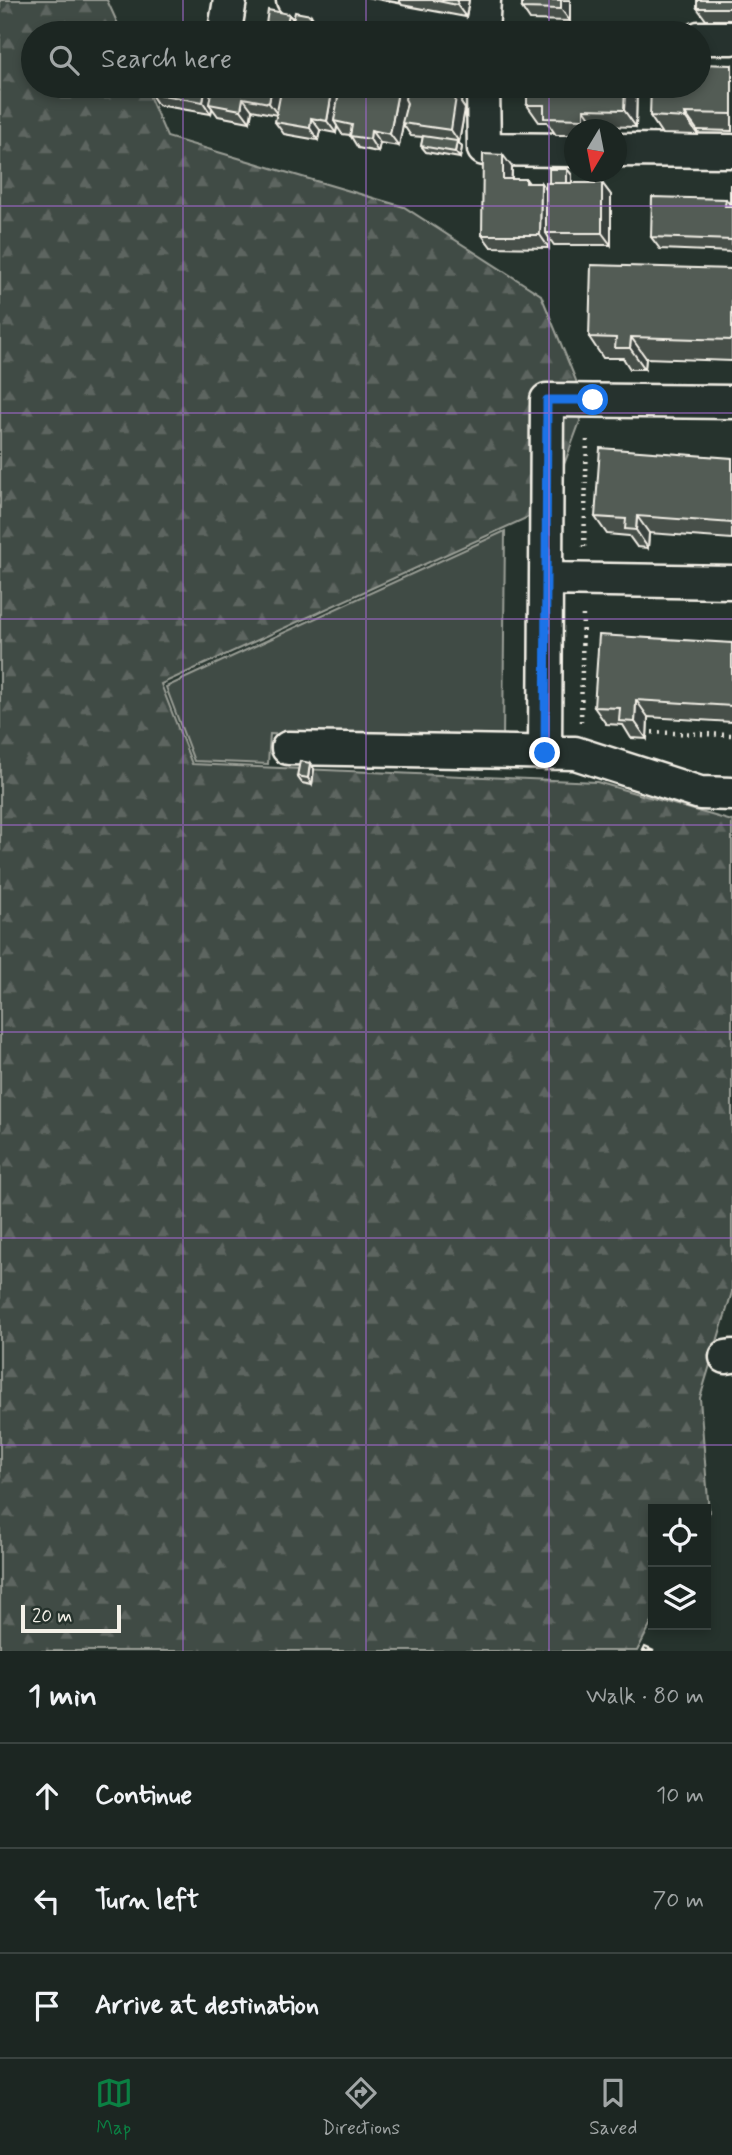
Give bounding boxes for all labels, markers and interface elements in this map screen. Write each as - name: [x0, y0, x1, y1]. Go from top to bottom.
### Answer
- search box: [21, 21, 711, 98]
- icon: search: [45, 41, 83, 79]
- text: Search here: [101, 43, 232, 77]
- north arrow: [564, 119, 627, 182]
- route start: [577, 384, 608, 415]
- route end: [529, 737, 560, 768]
- map controls: [648, 1504, 711, 1630]
- button: locate: [648, 1504, 711, 1567]
- button: layers: [648, 1567, 711, 1630]
- scale bar: [21, 1602, 121, 1634]
- text: 20 m: [32, 1604, 72, 1629]
- text: 1 min: [28, 1677, 97, 1716]
- text: Walk · 80 m: [586, 1682, 704, 1712]
- icon: ahead: [28, 1777, 66, 1815]
- text: Continue: [95, 1779, 192, 1813]
- text: 10 m: [656, 1781, 704, 1811]
- icon: left: [28, 1882, 66, 1920]
- text: Turn left: [95, 1884, 199, 1918]
- text: 70 m: [652, 1886, 704, 1916]
- icon: arrive: [28, 1987, 66, 2025]
- text: Arrive at destination: [95, 1989, 319, 2023]
- tab: Map: [95, 2074, 133, 2141]
- tab: Directions: [322, 2074, 400, 2141]
- tab: Saved: [589, 2074, 637, 2141]

